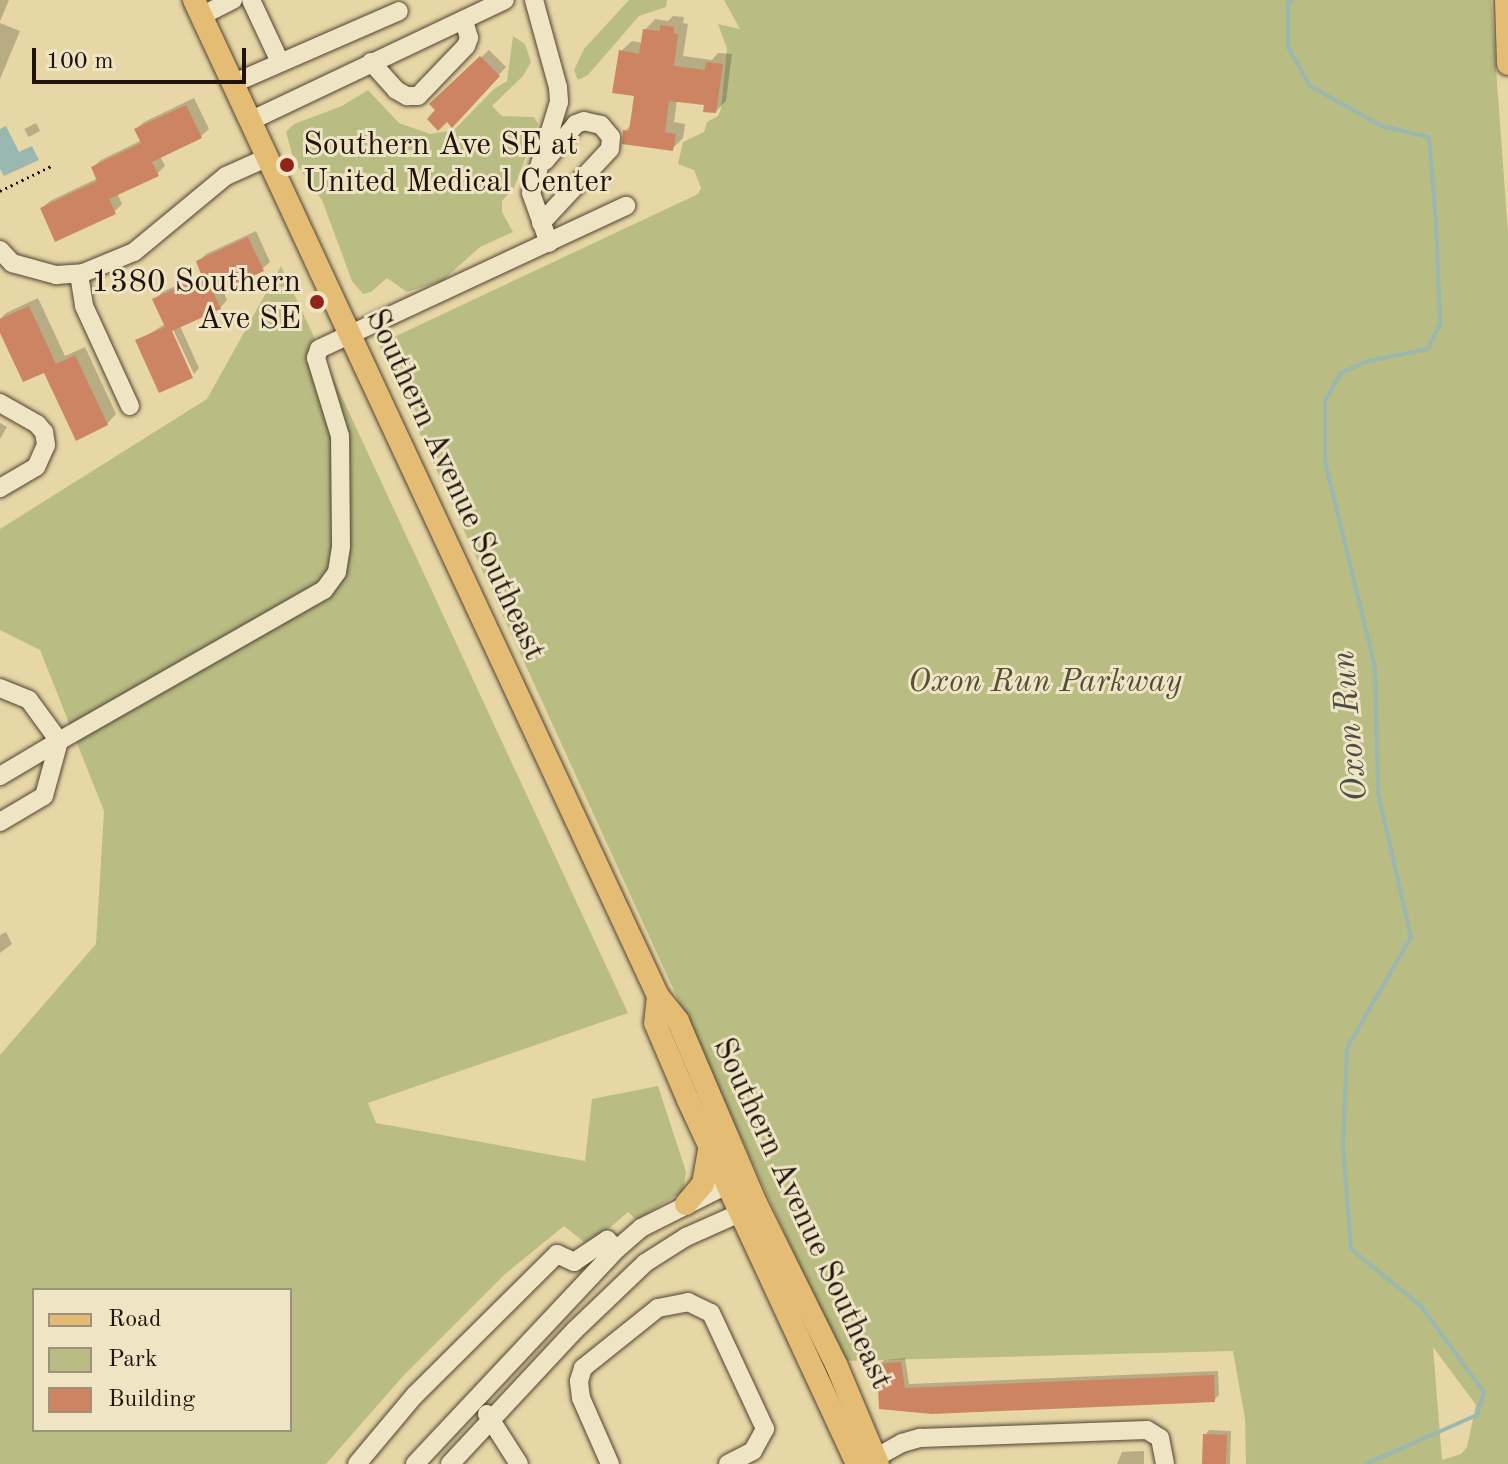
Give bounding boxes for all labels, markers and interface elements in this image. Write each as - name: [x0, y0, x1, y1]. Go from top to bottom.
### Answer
- scale bar: [36, 32, 250, 82]
- text: 100 m: [46, 50, 114, 74]
- place label: Southern Ave SE at United Medical Center: [303, 128, 612, 203]
- marker: Southern Ave SE at United Medical Center: [278, 156, 296, 174]
- place label: 1380 Southern Ave SE: [91, 265, 301, 340]
- marker: 1380 Southern Ave SE: [308, 293, 326, 311]
- street label: Southern Avenue Southeast: [356, 303, 552, 667]
- water label: Oxon Run: [1324, 649, 1378, 803]
- park label: Oxon Run Parkway: [908, 664, 1182, 702]
- street label: Southern Avenue Southeast: [703, 1032, 899, 1396]
- legend: [32, 1288, 292, 1432]
- text: Road: [108, 1308, 161, 1332]
- text: Park: [108, 1348, 157, 1372]
- text: Building: [108, 1388, 195, 1412]

